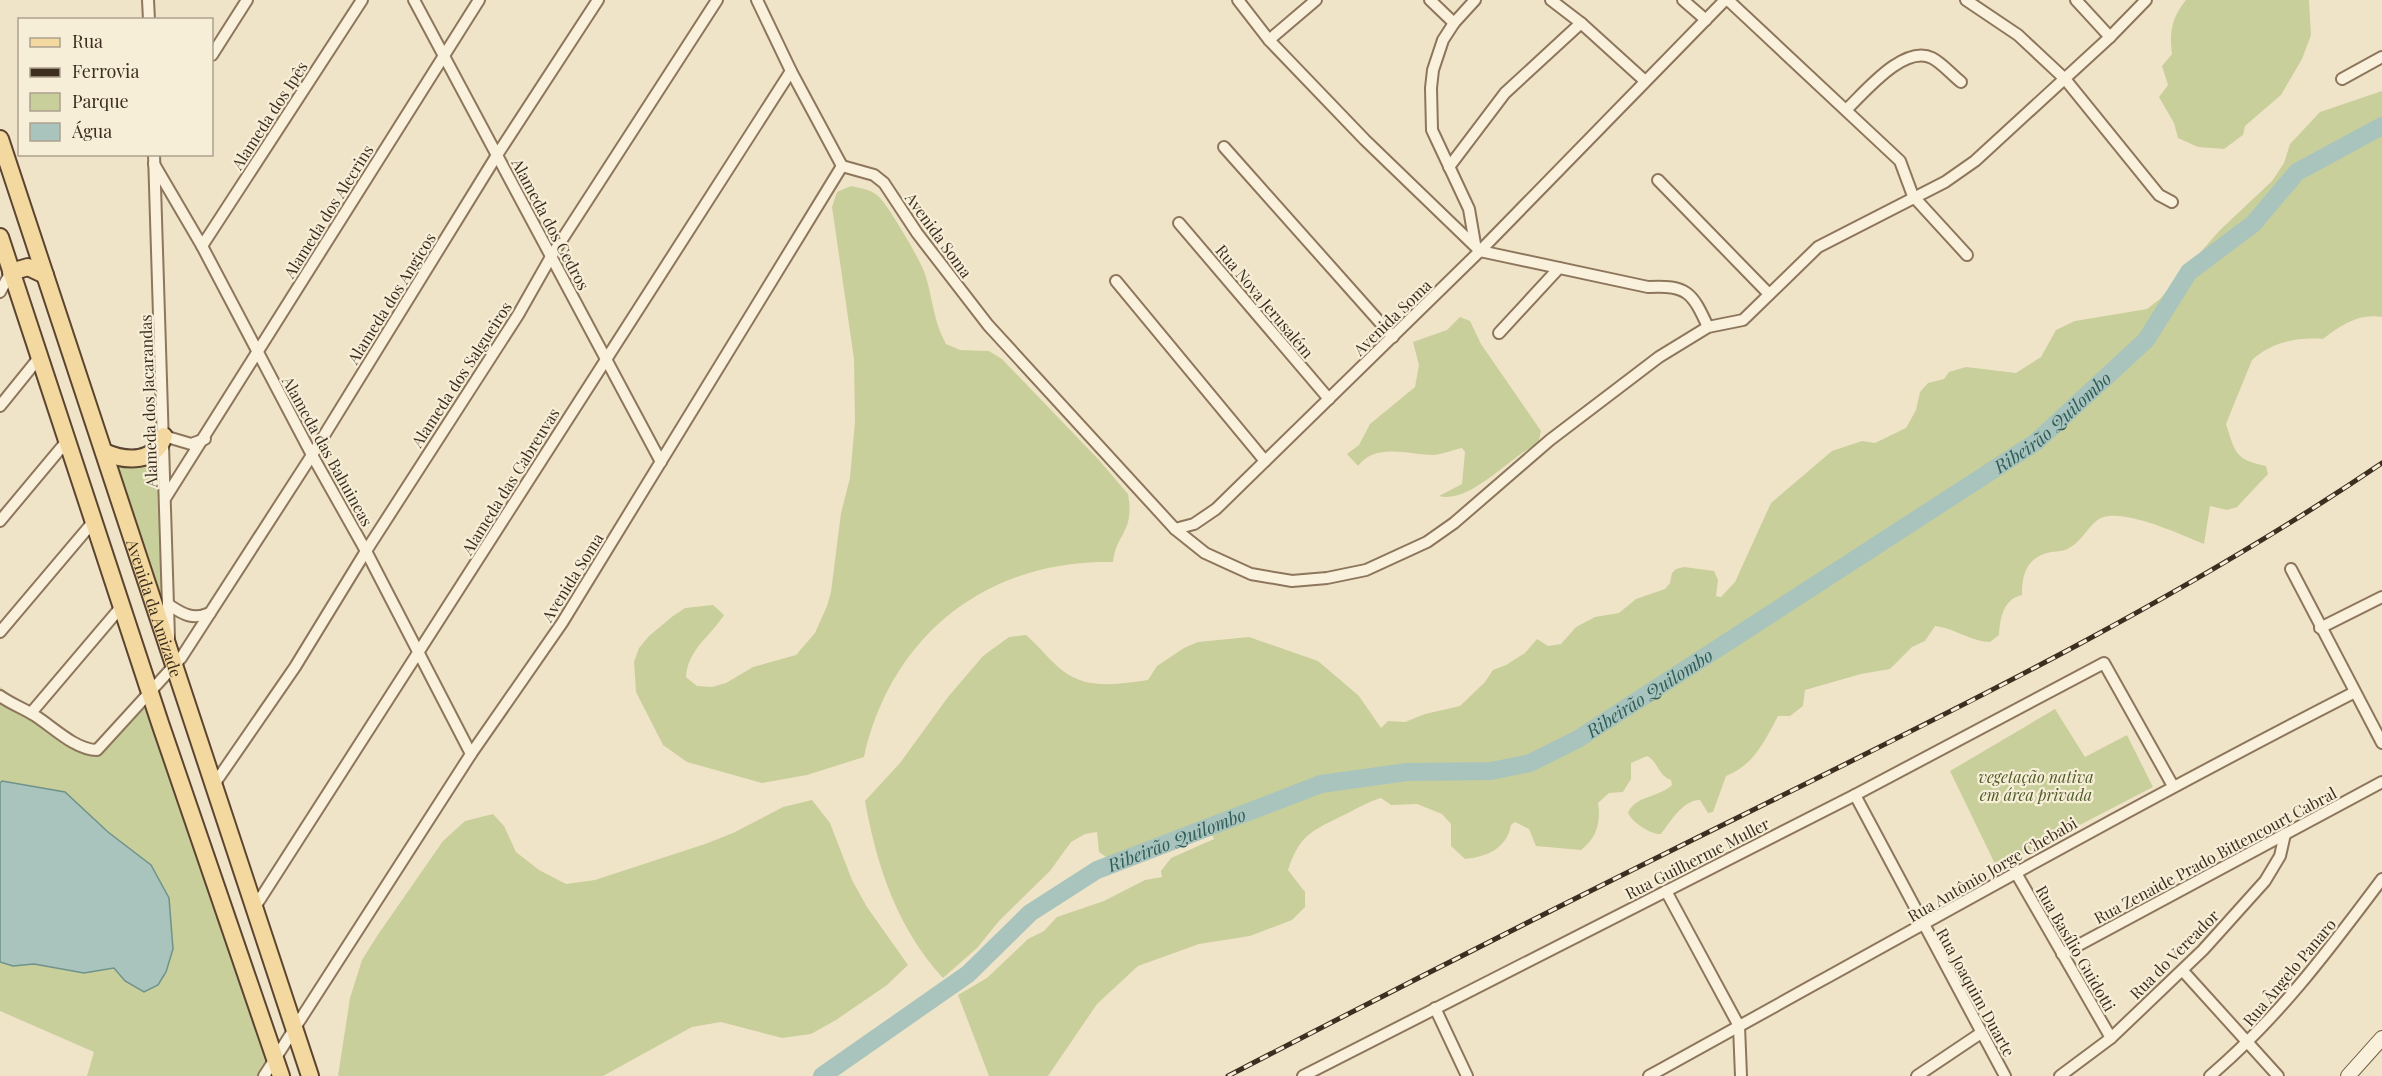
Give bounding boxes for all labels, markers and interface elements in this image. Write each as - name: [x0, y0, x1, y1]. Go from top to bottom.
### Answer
- legend: [18, 18, 213, 156]
- text: Rua: [72, 29, 103, 53]
- street label: Alameda dos Ipês: [226, 57, 312, 174]
- text: Ferrovia: [72, 59, 139, 83]
- text: Parque: [72, 89, 129, 113]
- text: Água: [71, 119, 112, 143]
- street label: Alameda dos Alecrins: [278, 140, 378, 283]
- street label: Alameda dos Cedros: [507, 154, 595, 294]
- street label: Avenida Soma: [900, 187, 977, 282]
- street label: Alameda dos Angicos: [342, 228, 440, 368]
- street label: Rua Nova Jerusalém: [1211, 240, 1319, 362]
- street label: Avenida Soma: [1348, 274, 1436, 360]
- street label: Alameda dos Salgueiros: [405, 297, 516, 452]
- street label: Alameda dos Jacarandas: [134, 314, 162, 489]
- water label: Ribeirão Quilombo: [1988, 366, 2116, 479]
- street label: Alameda das Bahuineas: [277, 371, 378, 530]
- street label: Alameda das Cabreuvas: [456, 404, 564, 559]
- street label: Avenida Soma: [536, 529, 608, 626]
- street label: Avenida da Amizade: [122, 536, 188, 680]
- water label: Ribeirão Quilombo: [1581, 643, 1718, 743]
- park label: vegetação nativa em área privada: [1978, 766, 2094, 805]
- street label: Rua Zenaide Prado Bittencourt Cabral: [2090, 782, 2340, 928]
- water label: Ribeirão Quilombo: [1103, 802, 1250, 877]
- street label: Rua Guilherme Muller: [1621, 812, 1773, 904]
- street label: Rua Antônio Jorge Chebabi: [1903, 812, 2081, 926]
- street label: Rua Basílio Guidotti: [2031, 881, 2121, 1015]
- street label: Rua do Vereador: [2125, 905, 2223, 1003]
- street label: Rua Ângelo Panaro: [2238, 914, 2340, 1030]
- street label: Rua Joaquim Duarte: [1932, 924, 2020, 1060]

